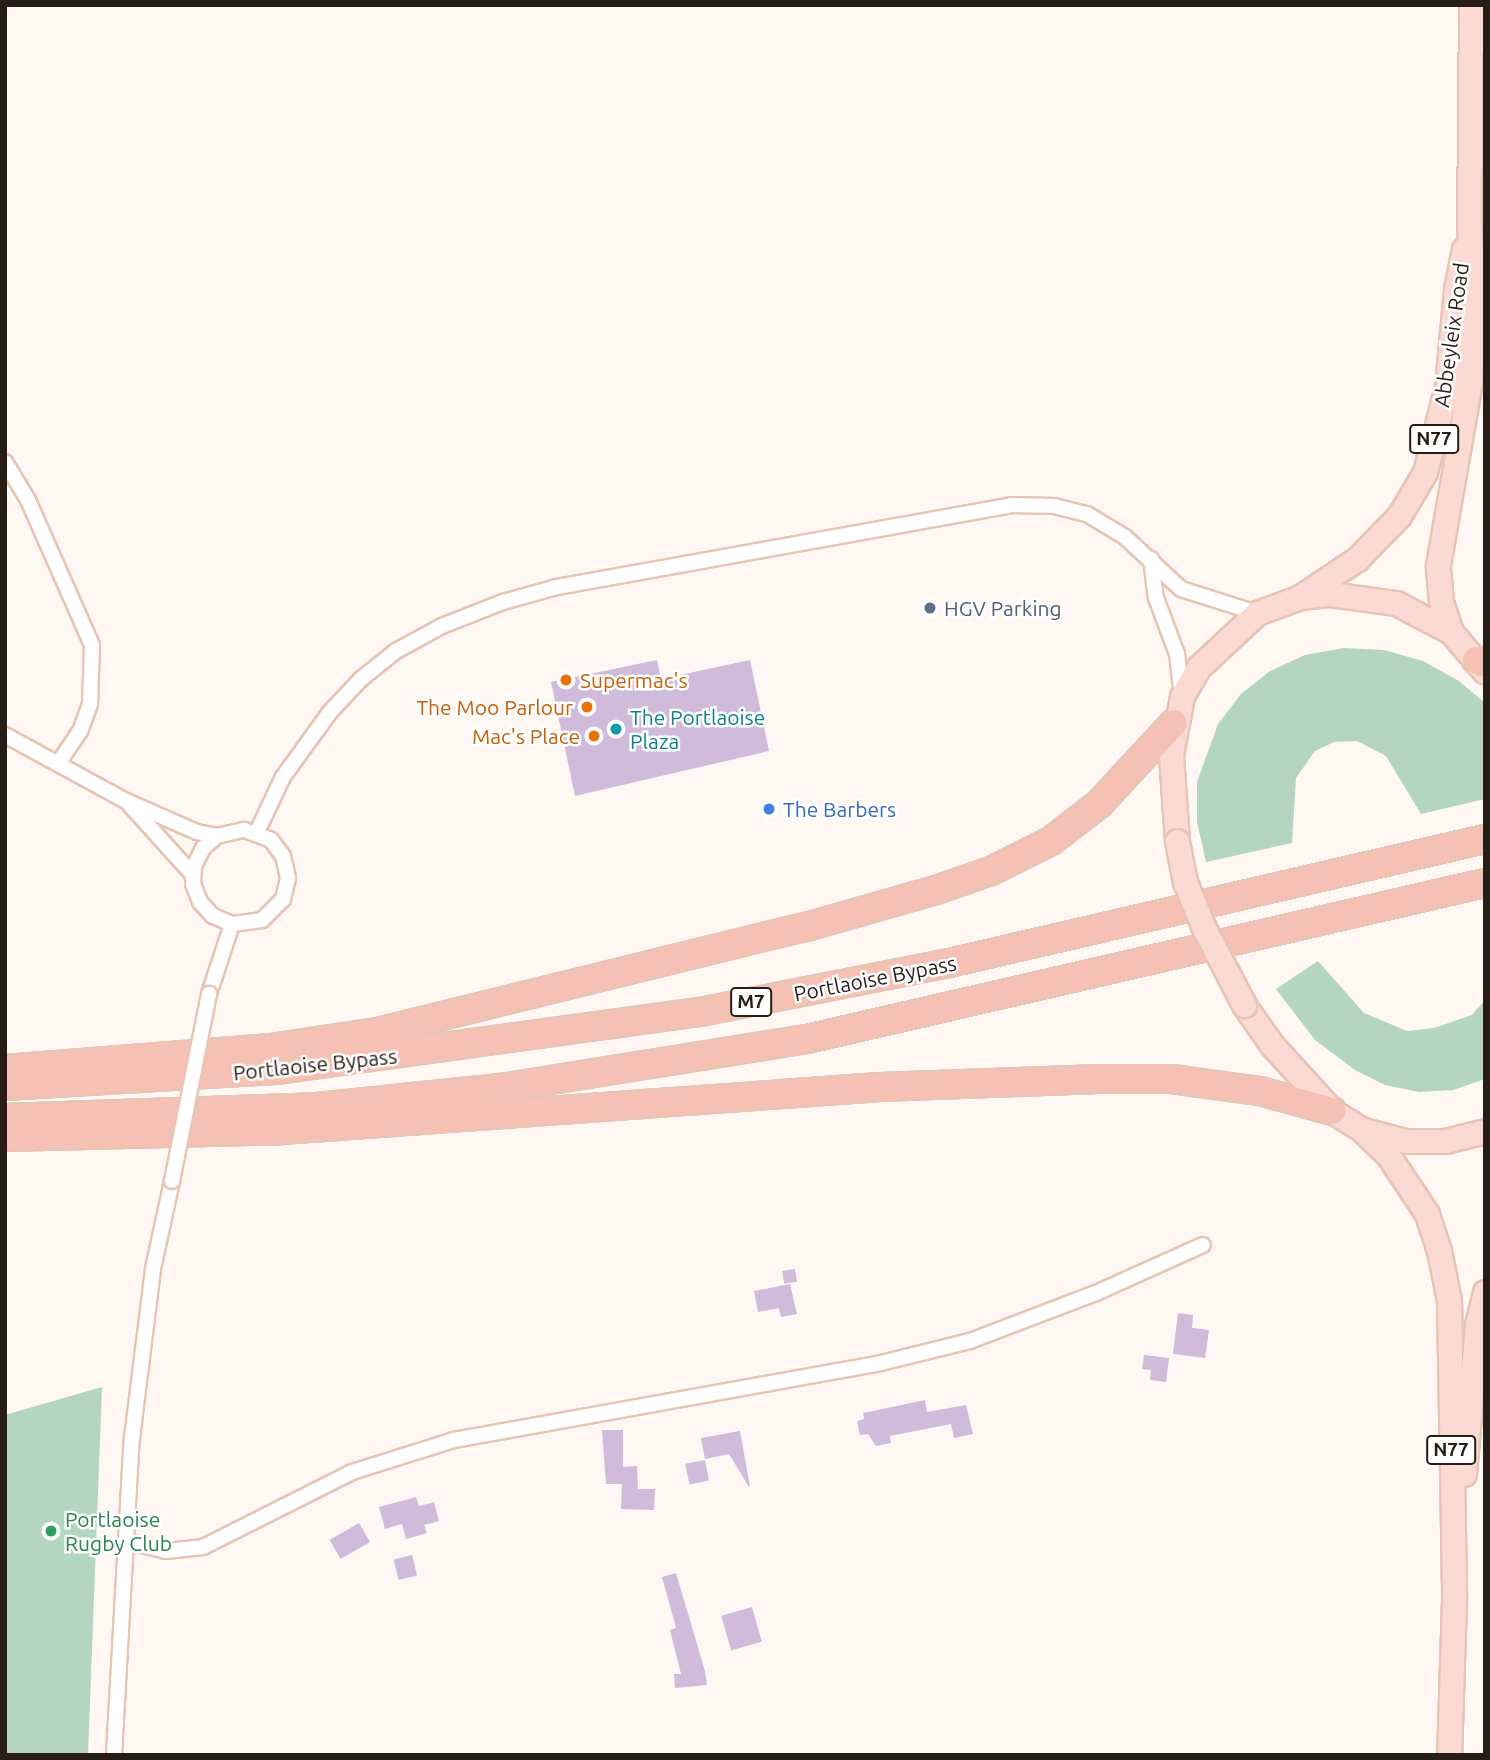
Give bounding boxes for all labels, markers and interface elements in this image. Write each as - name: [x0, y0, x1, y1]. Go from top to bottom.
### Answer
- street label: Abbeyleix Road: [1428, 261, 1474, 409]
- road number: N77: [1408, 424, 1460, 454]
- place label: HGV Parking: [944, 595, 1062, 621]
- marker: HGV Parking: [922, 600, 938, 616]
- place label: Supermac's: [580, 667, 688, 693]
- marker: Supermac's: [558, 672, 574, 688]
- place label: The Moo Parlour: [416, 694, 573, 720]
- marker: The Moo Parlour: [579, 699, 595, 715]
- place label: The Portlaoise Plaza: [630, 704, 765, 754]
- marker: The Portlaoise Plaza: [608, 721, 624, 737]
- place label: Mac's Place: [472, 723, 580, 749]
- marker: Mac's Place: [586, 728, 602, 744]
- place label: The Barbers: [783, 796, 896, 822]
- marker: The Barbers: [761, 801, 777, 817]
- street label: Portlaoise Bypass: [792, 950, 958, 1006]
- road number: M7: [730, 986, 772, 1018]
- street label: Portlaoise Bypass: [232, 1043, 398, 1085]
- road number: N77: [1425, 1434, 1477, 1466]
- place label: Portlaoise Rugby Club: [65, 1506, 172, 1556]
- marker: Portlaoise Rugby Club: [43, 1523, 59, 1539]

